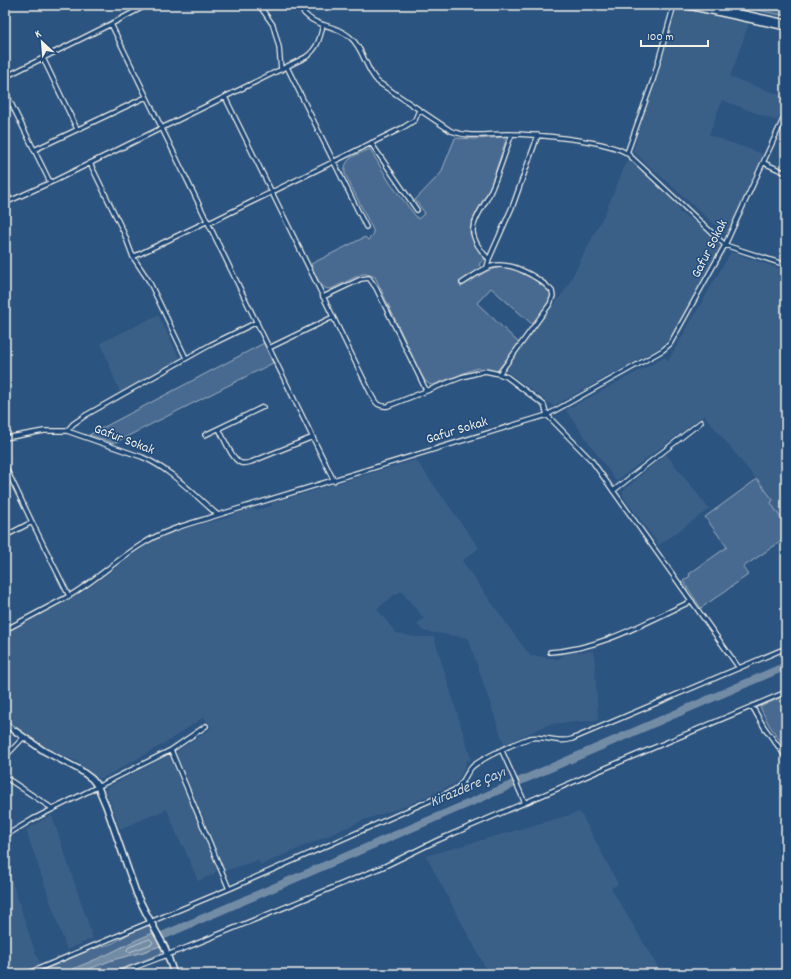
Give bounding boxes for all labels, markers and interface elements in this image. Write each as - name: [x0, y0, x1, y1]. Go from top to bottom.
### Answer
- north arrow: [22, 22, 62, 62]
- scale bar: [641, 22, 708, 48]
- text: K: [33, 27, 44, 43]
- text: 100 m: [647, 29, 674, 46]
- street label: Gafur Sokak: [687, 216, 733, 282]
- street label: Gafur Sokak: [424, 412, 491, 450]
- street label: Gafur Sokak: [91, 419, 157, 461]
- water label: Kirazdere Çayı: [427, 762, 510, 814]

